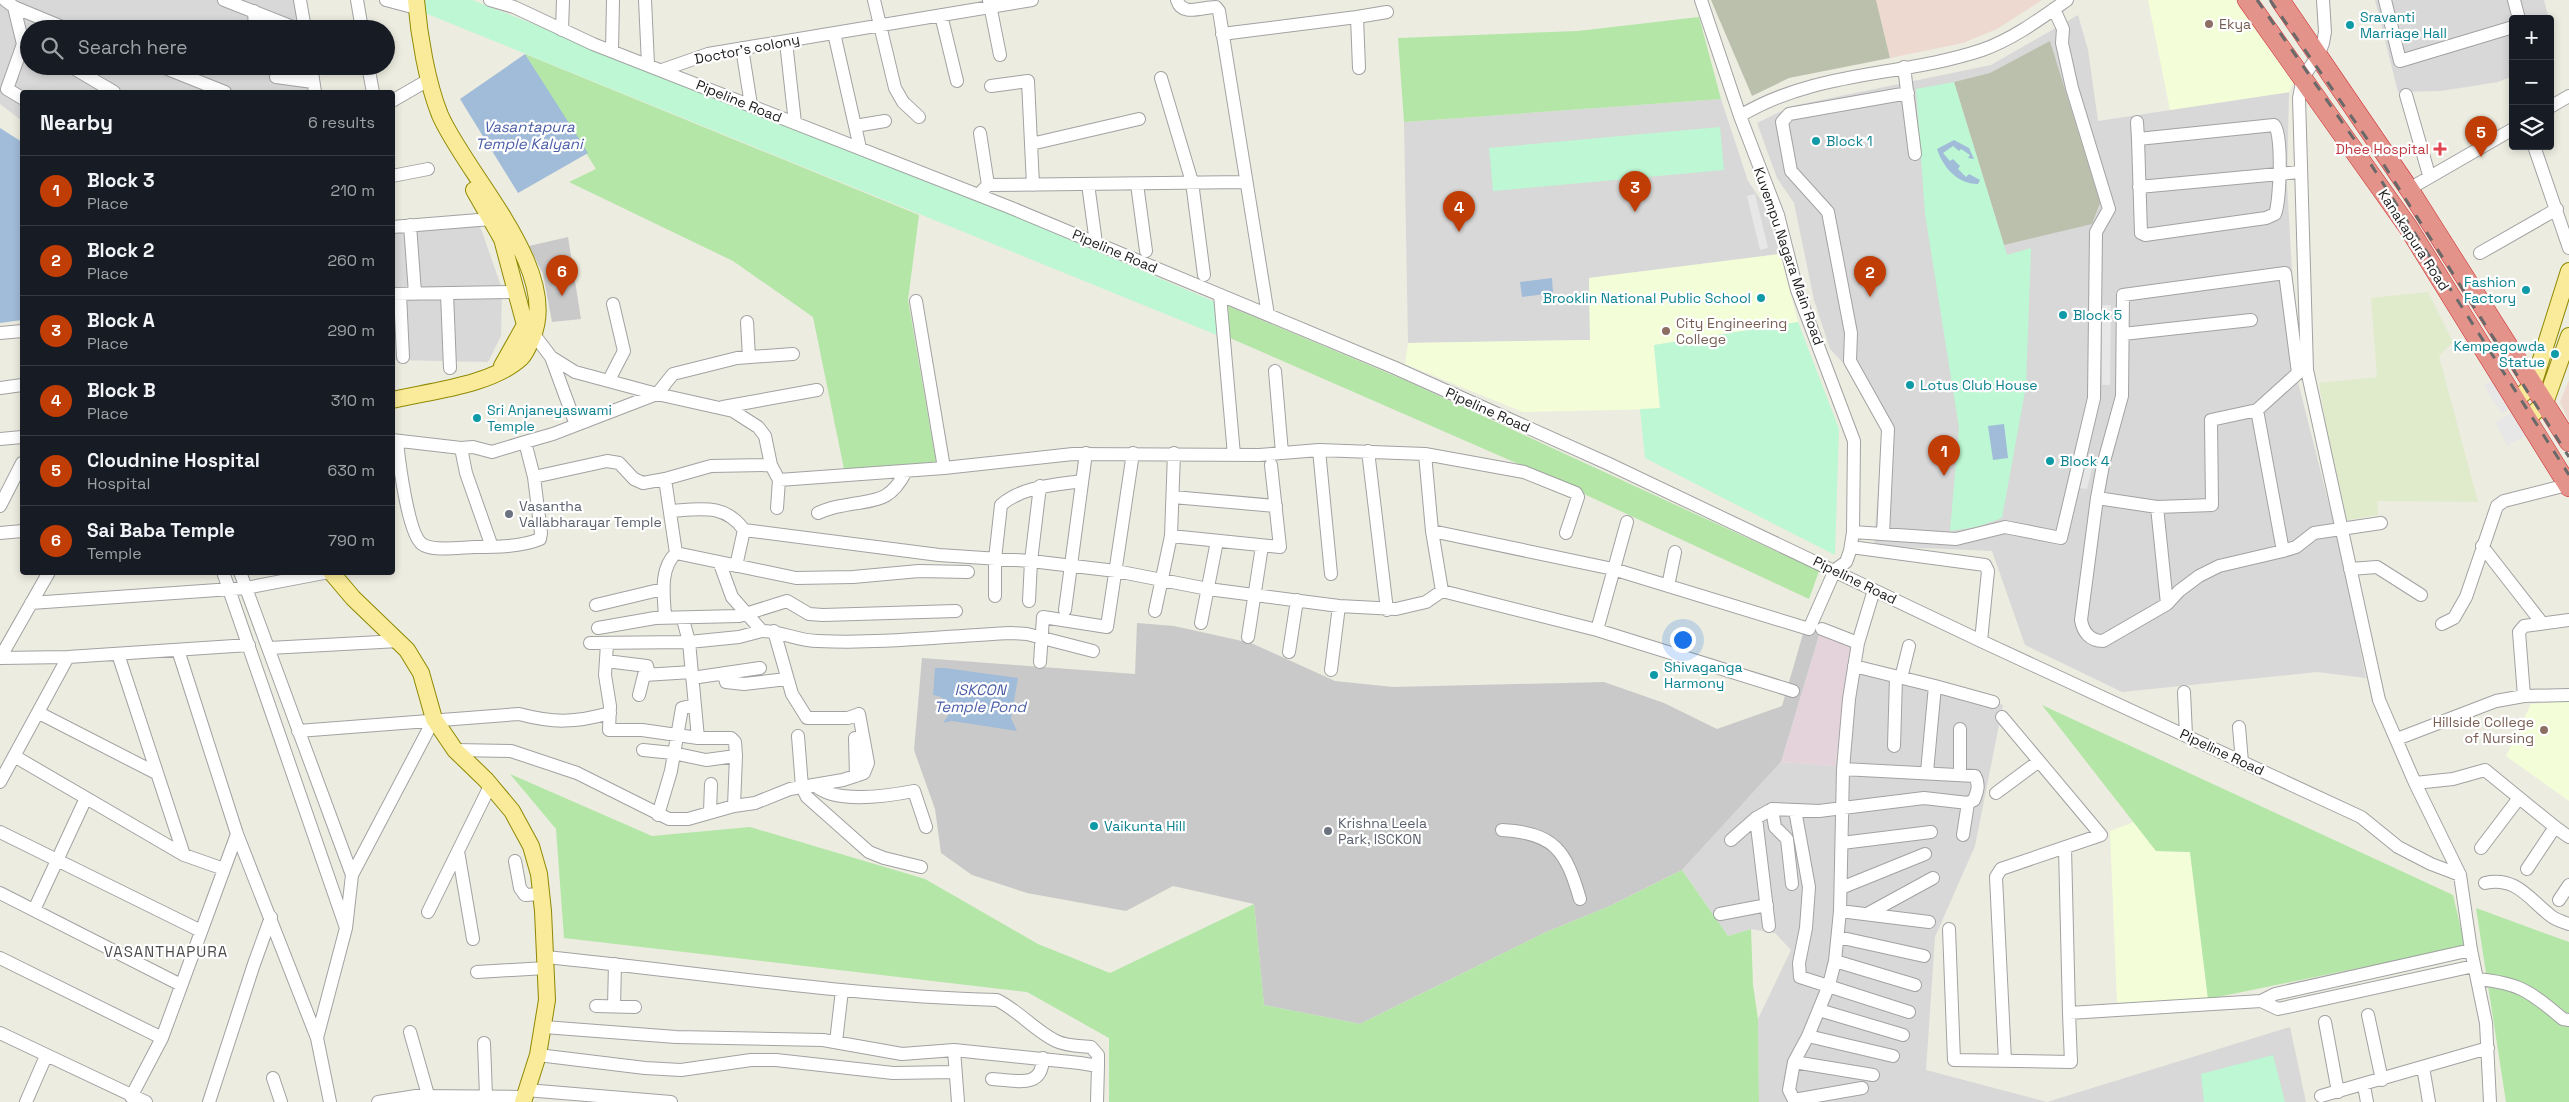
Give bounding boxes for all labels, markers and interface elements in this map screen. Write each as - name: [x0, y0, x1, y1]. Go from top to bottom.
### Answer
- place label: Sravanti Marriage Hall: [2360, 8, 2447, 42]
- place label: Ekya: [2219, 15, 2251, 33]
- map controls: [2509, 15, 2554, 150]
- button: +: [2509, 15, 2554, 60]
- marker: Ekya: [2203, 18, 2215, 30]
- marker: Sravanti Marriage Hall: [2344, 19, 2356, 31]
- search box: [20, 20, 395, 75]
- street label: Doctor's colony: [693, 30, 801, 68]
- icon: search: [38, 34, 66, 62]
- text: Search here: [78, 35, 188, 60]
- button: −: [2509, 60, 2554, 105]
- street label: Pipeline Road: [694, 76, 784, 126]
- button: layers: [2509, 105, 2554, 150]
- text: Nearby: [40, 109, 113, 136]
- text: 6 results: [308, 112, 375, 133]
- pin: 5: [2465, 116, 2497, 157]
- water label: Vasantapura Temple Kalyani: [475, 117, 585, 153]
- place label: Block 1: [1826, 132, 1873, 150]
- marker: Block 1: [1810, 135, 1822, 147]
- place label: Dhee Hospital: [2335, 140, 2429, 158]
- marker: Dhee Hospital: [2433, 142, 2447, 156]
- street label: Kuvempu Nagara Main Road: [1750, 165, 1828, 347]
- text: Block 3: [87, 168, 155, 193]
- pin: 3: [1619, 171, 1651, 212]
- text: 1: [52, 180, 60, 201]
- text: 210 m: [331, 180, 375, 201]
- street label: Kanakapura Road: [2375, 186, 2453, 294]
- pin: 4: [1443, 191, 1475, 232]
- text: Place: [87, 193, 129, 214]
- street label: Pipeline Road: [1070, 225, 1160, 277]
- text: Block 2: [87, 238, 154, 263]
- text: 2: [51, 250, 61, 271]
- text: 260 m: [327, 250, 375, 271]
- pin: 6: [546, 255, 578, 296]
- pin: 2: [1854, 256, 1886, 297]
- text: Place: [87, 263, 129, 284]
- place label: Fashion Factory: [2464, 273, 2516, 307]
- marker: Fashion Factory: [2520, 284, 2532, 296]
- place label: Brooklin National Public School: [1543, 289, 1751, 307]
- marker: Brooklin National Public School: [1755, 292, 1767, 304]
- place label: Block 5: [2073, 306, 2122, 324]
- text: Block A: [87, 308, 155, 333]
- marker: Block 5: [2057, 309, 2069, 321]
- place label: City Engineering College: [1676, 314, 1787, 348]
- text: 3: [51, 320, 61, 341]
- text: 290 m: [327, 320, 375, 341]
- marker: City Engineering College: [1660, 325, 1672, 337]
- text: Place: [87, 333, 129, 354]
- place label: Kempegowda Statue: [2453, 337, 2545, 371]
- marker: Kempegowda Statue: [2549, 348, 2561, 360]
- place label: Lotus Club House: [1920, 376, 2038, 394]
- text: Block B: [87, 378, 156, 403]
- marker: Lotus Club House: [1904, 379, 1916, 391]
- street label: Pipeline Road: [1443, 383, 1533, 437]
- text: 4: [51, 390, 61, 411]
- text: 310 m: [331, 390, 375, 411]
- place label: Sri Anjaneyaswami Temple: [487, 401, 612, 435]
- text: Place: [87, 403, 129, 424]
- marker: Sri Anjaneyaswami Temple: [471, 412, 483, 424]
- pin: 1: [1928, 435, 1960, 476]
- text: Cloudnine Hospital: [87, 448, 260, 473]
- place label: Block 4: [2060, 452, 2110, 470]
- marker: Block 4: [2044, 455, 2056, 467]
- text: 5: [51, 460, 61, 481]
- text: 630 m: [327, 460, 375, 481]
- text: Hospital: [87, 473, 150, 494]
- place label: Vasantha Vallabharayar Temple: [519, 497, 662, 531]
- marker: Vasantha Vallabharayar Temple: [503, 508, 515, 520]
- text: Sai Baba Temple: [87, 518, 235, 543]
- text: 6: [51, 530, 61, 551]
- text: 790 m: [328, 530, 375, 551]
- text: Temple: [87, 543, 142, 564]
- street label: Pipeline Road: [1810, 552, 1900, 608]
- your location: [1670, 627, 1696, 653]
- place label: Shivaganga Harmony: [1664, 658, 1742, 692]
- marker: Shivaganga Harmony: [1648, 669, 1660, 681]
- water label: ISKCON Temple Pond: [934, 680, 1028, 716]
- place label: Hillside College of Nursing: [2433, 713, 2534, 747]
- marker: Hillside College of Nursing: [2538, 724, 2550, 736]
- street label: Pipeline Road: [2177, 725, 2267, 779]
- place label: Krishna Leela Park, ISCKON: [1338, 814, 1427, 848]
- place label: Vaikunta Hill: [1104, 817, 1186, 835]
- marker: Vaikunta Hill: [1088, 820, 1100, 832]
- marker: Krishna Leela Park, ISCKON: [1322, 825, 1334, 837]
- district label: VASANTHAPURA: [104, 942, 228, 961]

